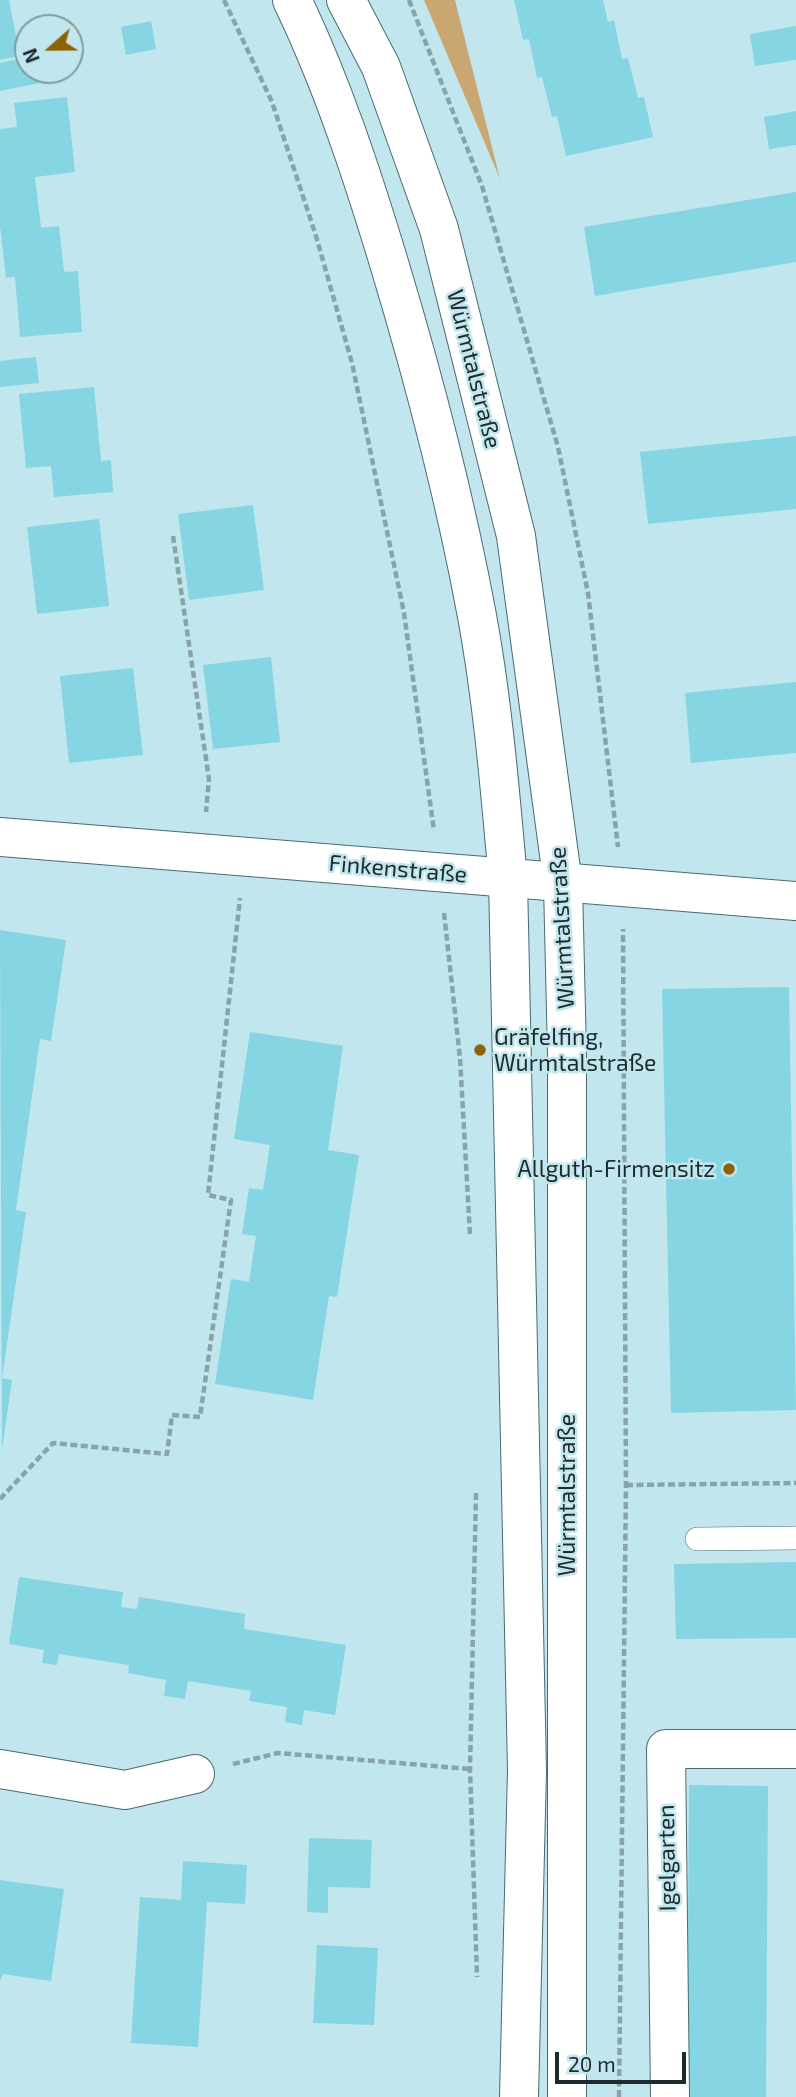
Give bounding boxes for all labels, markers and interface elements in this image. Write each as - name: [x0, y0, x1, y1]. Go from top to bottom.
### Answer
- north arrow: [14, 14, 84, 84]
- text: N: [18, 45, 44, 67]
- street label: Würmtalstraße: [441, 287, 507, 451]
- street label: Würmtalstraße: [544, 846, 580, 1010]
- street label: Finkenstraße: [328, 849, 468, 889]
- place label: Gräfelfing, Würmtalstraße: [494, 1023, 656, 1077]
- marker: Gräfelfing, Würmtalstraße: [472, 1042, 488, 1058]
- place label: Allguth-Firmensitz: [518, 1155, 715, 1183]
- marker: Allguth-Firmensitz: [721, 1161, 737, 1177]
- street label: Würmtalstraße: [553, 1414, 581, 1576]
- street label: Igelgarten: [652, 1804, 682, 1912]
- scale bar: [558, 2038, 689, 2082]
- text: 20 m: [568, 2051, 616, 2076]

